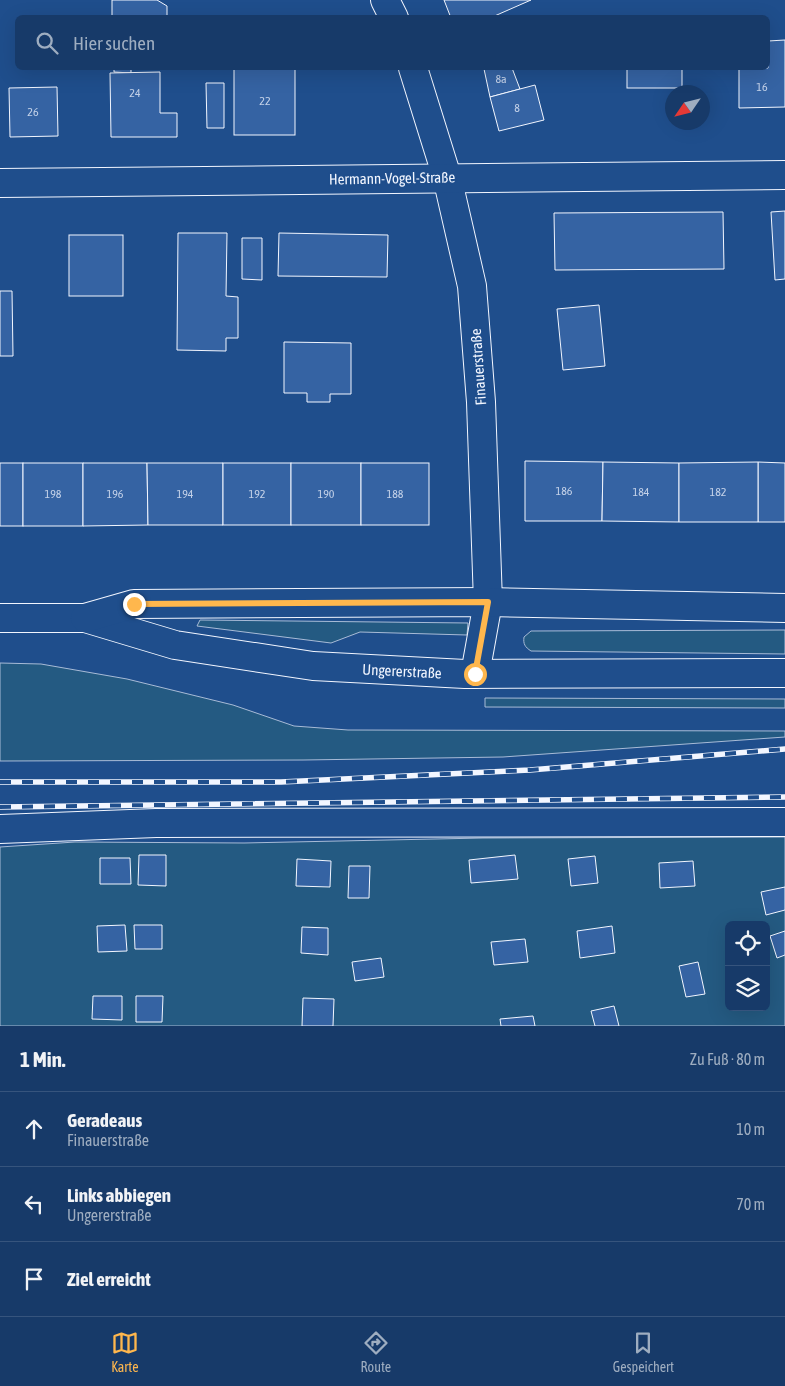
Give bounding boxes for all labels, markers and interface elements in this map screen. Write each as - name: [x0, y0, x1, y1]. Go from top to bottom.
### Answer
- search box: [15, 15, 770, 70]
- icon: search: [33, 29, 61, 57]
- text: Hier suchen: [73, 32, 155, 54]
- house number: 8a: [495, 72, 507, 86]
- house number: 16: [756, 80, 768, 94]
- north arrow: [665, 85, 710, 130]
- house number: 24: [129, 86, 141, 100]
- house number: 22: [259, 94, 271, 108]
- house number: 8: [514, 101, 520, 115]
- house number: 26: [27, 105, 39, 119]
- street label: Hermann-Vogel-Straße: [329, 168, 455, 188]
- street label: Finauerstraße: [467, 328, 489, 406]
- house number: 186: [556, 484, 573, 498]
- house number: 184: [633, 485, 650, 499]
- house number: 182: [710, 485, 726, 499]
- house number: 198: [45, 487, 62, 501]
- house number: 196: [107, 487, 124, 501]
- house number: 194: [177, 487, 194, 501]
- house number: 192: [249, 487, 265, 501]
- house number: 190: [318, 487, 335, 501]
- house number: 188: [387, 487, 404, 501]
- route end: [123, 593, 146, 616]
- street label: Ungererstraße: [362, 660, 442, 682]
- route start: [464, 663, 487, 686]
- map controls: [725, 921, 770, 1011]
- button: locate: [725, 921, 770, 966]
- button: layers: [725, 966, 770, 1011]
- text: 1 Min.: [20, 1047, 66, 1071]
- text: Zu Fuß · 80 m: [690, 1050, 765, 1068]
- text: Geradeaus: [67, 1109, 142, 1131]
- icon: ahead: [20, 1115, 48, 1143]
- text: 10 m: [736, 1120, 765, 1138]
- text: Finauerstraße: [67, 1131, 149, 1149]
- text: Links abbiegen: [67, 1184, 171, 1206]
- icon: left: [20, 1190, 48, 1218]
- text: 70 m: [736, 1195, 765, 1213]
- text: Ungererstraße: [67, 1206, 152, 1224]
- icon: arrive: [20, 1265, 48, 1293]
- text: Ziel erreicht: [67, 1268, 151, 1290]
- tab: Karte: [111, 1329, 139, 1375]
- tab: Route: [361, 1329, 391, 1375]
- tab: Gespeichert: [613, 1329, 674, 1375]

